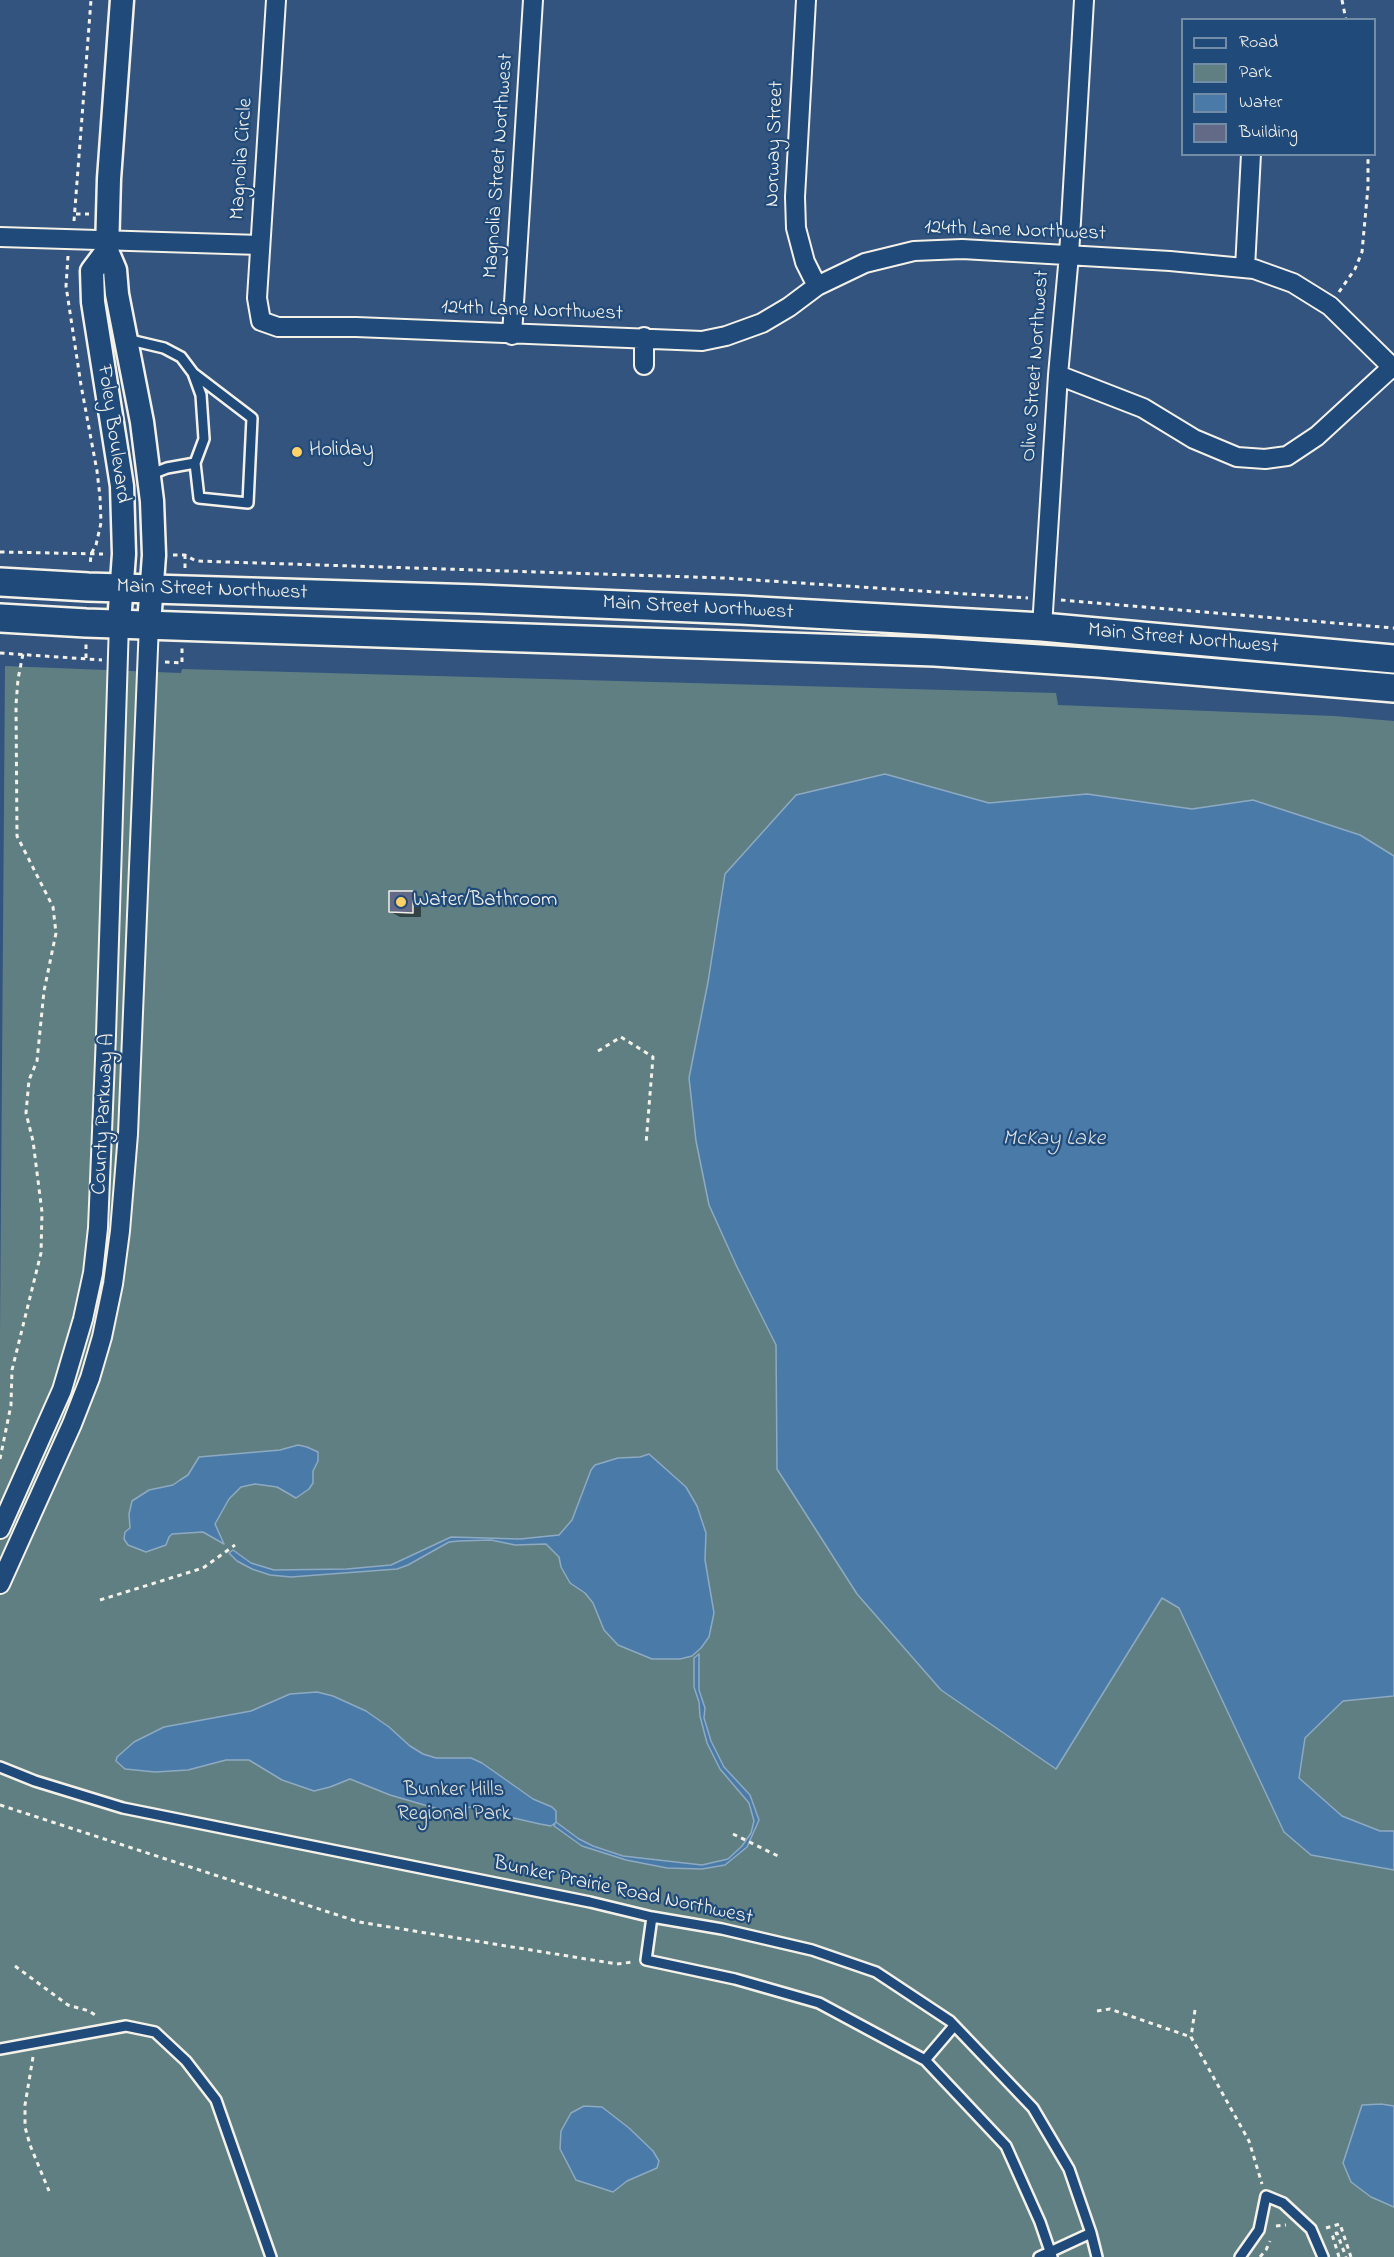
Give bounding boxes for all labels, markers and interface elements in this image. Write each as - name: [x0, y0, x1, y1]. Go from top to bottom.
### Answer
- legend: [1181, 18, 1376, 156]
- text: Road: [1239, 30, 1278, 56]
- street label: Magnolia Street Northwest: [480, 52, 520, 280]
- text: Park: [1239, 60, 1272, 86]
- street label: Norway Street: [761, 80, 791, 208]
- text: Water: [1239, 90, 1282, 116]
- street label: Magnolia Circle: [226, 97, 260, 221]
- text: Building: [1239, 120, 1298, 146]
- street label: 124th Lane Northwest: [924, 216, 1106, 248]
- street label: Olive Street Northwest: [1018, 269, 1056, 463]
- street label: 124th Lane Northwest: [441, 296, 623, 328]
- street label: Foley Boulevard: [90, 363, 134, 505]
- place label: Holiday: [309, 439, 374, 465]
- marker: Holiday: [290, 445, 304, 459]
- street label: Main Street Northwest: [116, 575, 308, 607]
- street label: Main Street Northwest: [602, 591, 794, 627]
- street label: Main Street Northwest: [1087, 619, 1279, 661]
- place label: Water/Bathroom: [413, 889, 557, 915]
- marker: Water/Bathroom: [394, 895, 408, 909]
- street label: County Parkway A: [88, 1033, 122, 1195]
- water label: McKay Lake: [1003, 1127, 1105, 1153]
- park label: Bunker Hills Regional Park: [397, 1779, 511, 1829]
- street label: Bunker Prairie Road Northwest: [491, 1852, 755, 1932]

